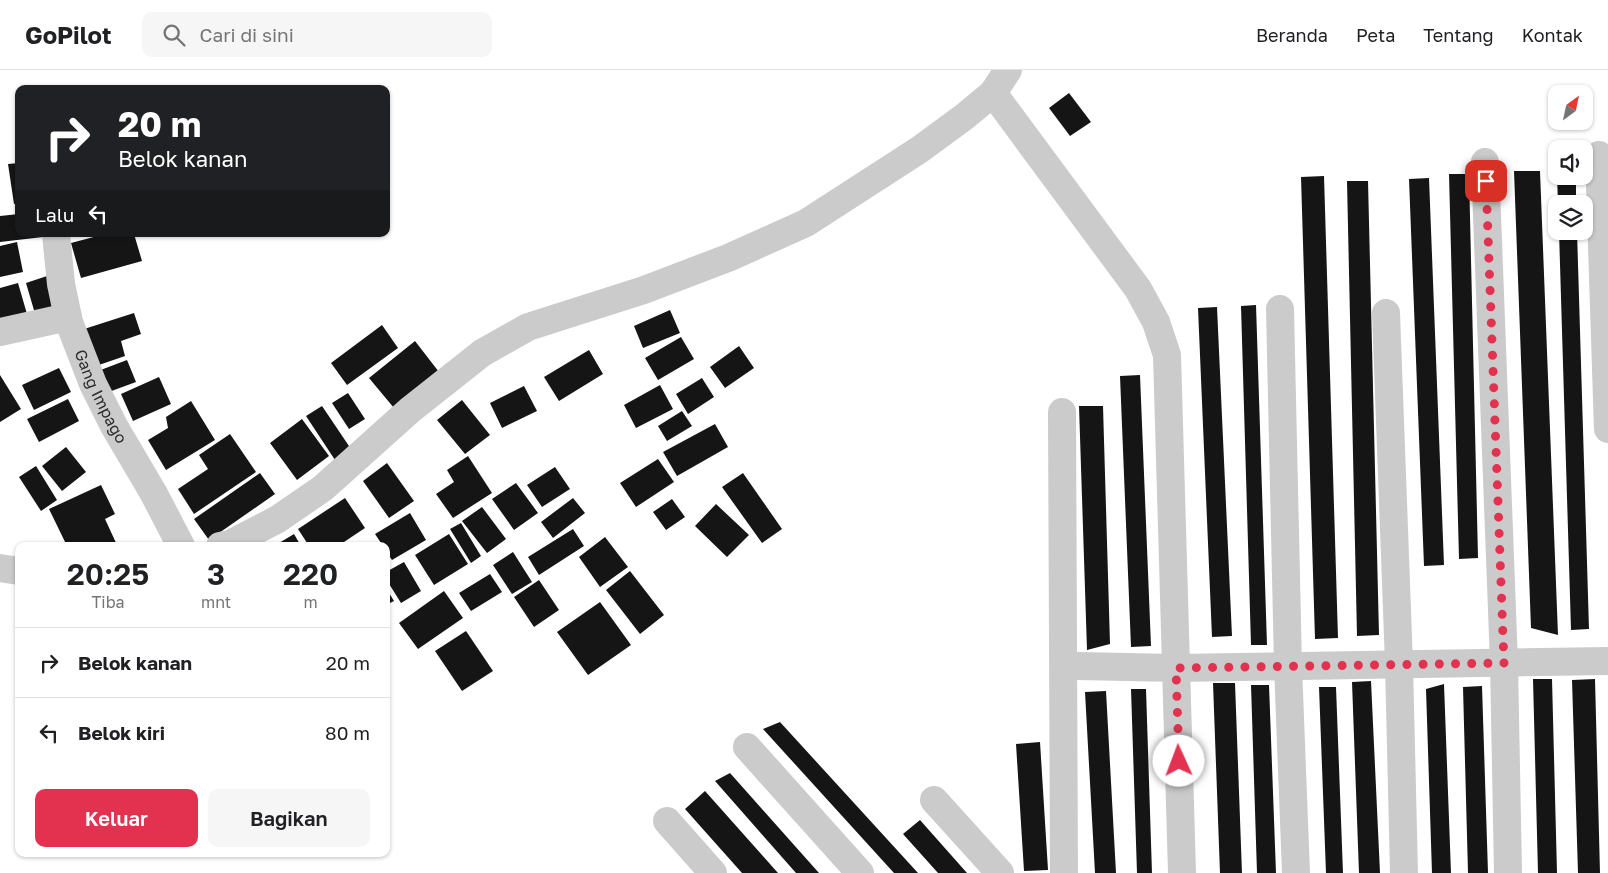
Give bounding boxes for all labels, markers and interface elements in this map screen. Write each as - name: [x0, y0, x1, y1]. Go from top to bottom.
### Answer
- search box: [142, 12, 492, 57]
- text: GoPilot: [25, 20, 112, 49]
- icon: search: [160, 21, 188, 49]
- text: Cari di sini: [200, 23, 294, 46]
- text: Beranda: [1256, 24, 1328, 46]
- text: Peta: [1356, 24, 1395, 46]
- text: Tentang: [1423, 24, 1494, 46]
- text: Kontak: [1522, 24, 1583, 46]
- north arrow: [1548, 85, 1592, 130]
- map controls: [1548, 85, 1593, 240]
- text: 20 m: [118, 103, 201, 145]
- icon: right: [35, 105, 100, 170]
- button: sound: [1548, 140, 1593, 185]
- text: Belok kanan: [118, 145, 248, 172]
- pin: [1465, 160, 1507, 202]
- icon: arrive: [1472, 167, 1500, 195]
- button: layers: [1548, 195, 1593, 240]
- icon: left: [84, 200, 112, 228]
- text: Lalu: [35, 203, 74, 226]
- street label: Gang Impago: [71, 346, 132, 447]
- text: 20:25: [67, 556, 149, 592]
- text: 3: [207, 556, 225, 592]
- text: 220: [283, 556, 338, 592]
- text: Tiba: [91, 592, 125, 612]
- text: mnt: [201, 592, 231, 612]
- text: m: [304, 592, 318, 612]
- icon: right: [35, 649, 63, 677]
- text: Belok kanan: [78, 651, 192, 674]
- text: 20 m: [326, 651, 370, 674]
- icon: left: [35, 719, 63, 747]
- text: Belok kiri: [78, 721, 165, 744]
- text: 80 m: [325, 721, 370, 744]
- position arrow: [1152, 734, 1204, 786]
- button: Keluar: [35, 789, 198, 847]
- button: Bagikan: [208, 789, 370, 847]

